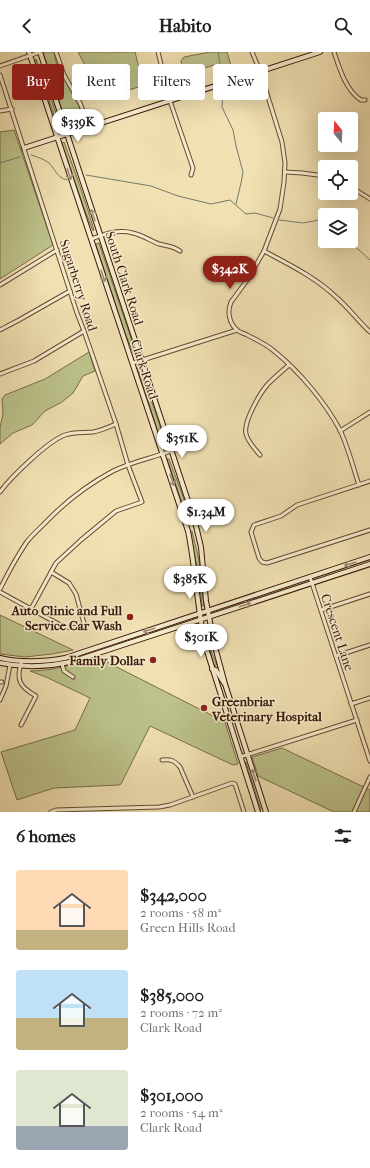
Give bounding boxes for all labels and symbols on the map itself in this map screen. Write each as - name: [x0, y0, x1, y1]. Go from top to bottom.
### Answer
- pin: $339K: [50, 109, 106, 143]
- north arrow: [318, 112, 358, 152]
- one-way arrow: [66, 168, 73, 181]
- one-way arrow: [89, 209, 97, 221]
- street label: South Clark Road: [102, 230, 147, 328]
- street label: Sugarberry Road: [57, 237, 101, 334]
- pin: $342K: [202, 256, 258, 290]
- one-way arrow: [100, 269, 108, 281]
- street label: Clark Road: [128, 337, 162, 402]
- pin: $351K: [154, 425, 210, 459]
- one-way arrow: [168, 473, 176, 485]
- pin: $1.34M: [173, 499, 239, 533]
- one-way arrow: [344, 560, 356, 568]
- pin: $385K: [162, 566, 218, 600]
- street label: Crescent Lane: [318, 592, 357, 673]
- one-way arrow: [239, 601, 252, 608]
- place label: Auto Clinic and Full Service Car Wash: [10, 603, 123, 633]
- marker: Auto Clinic and Full Service Car Wash: [125, 612, 135, 622]
- pin: $301K: [173, 624, 229, 658]
- one-way arrow: [143, 627, 156, 634]
- place label: Family Dollar: [68, 653, 145, 669]
- marker: Family Dollar: [148, 655, 158, 665]
- place label: Greenbriar Veterinary Hospital: [211, 694, 322, 725]
- marker: Greenbriar Veterinary Hospital: [199, 703, 209, 713]
- one-way arrow: [250, 769, 257, 782]

